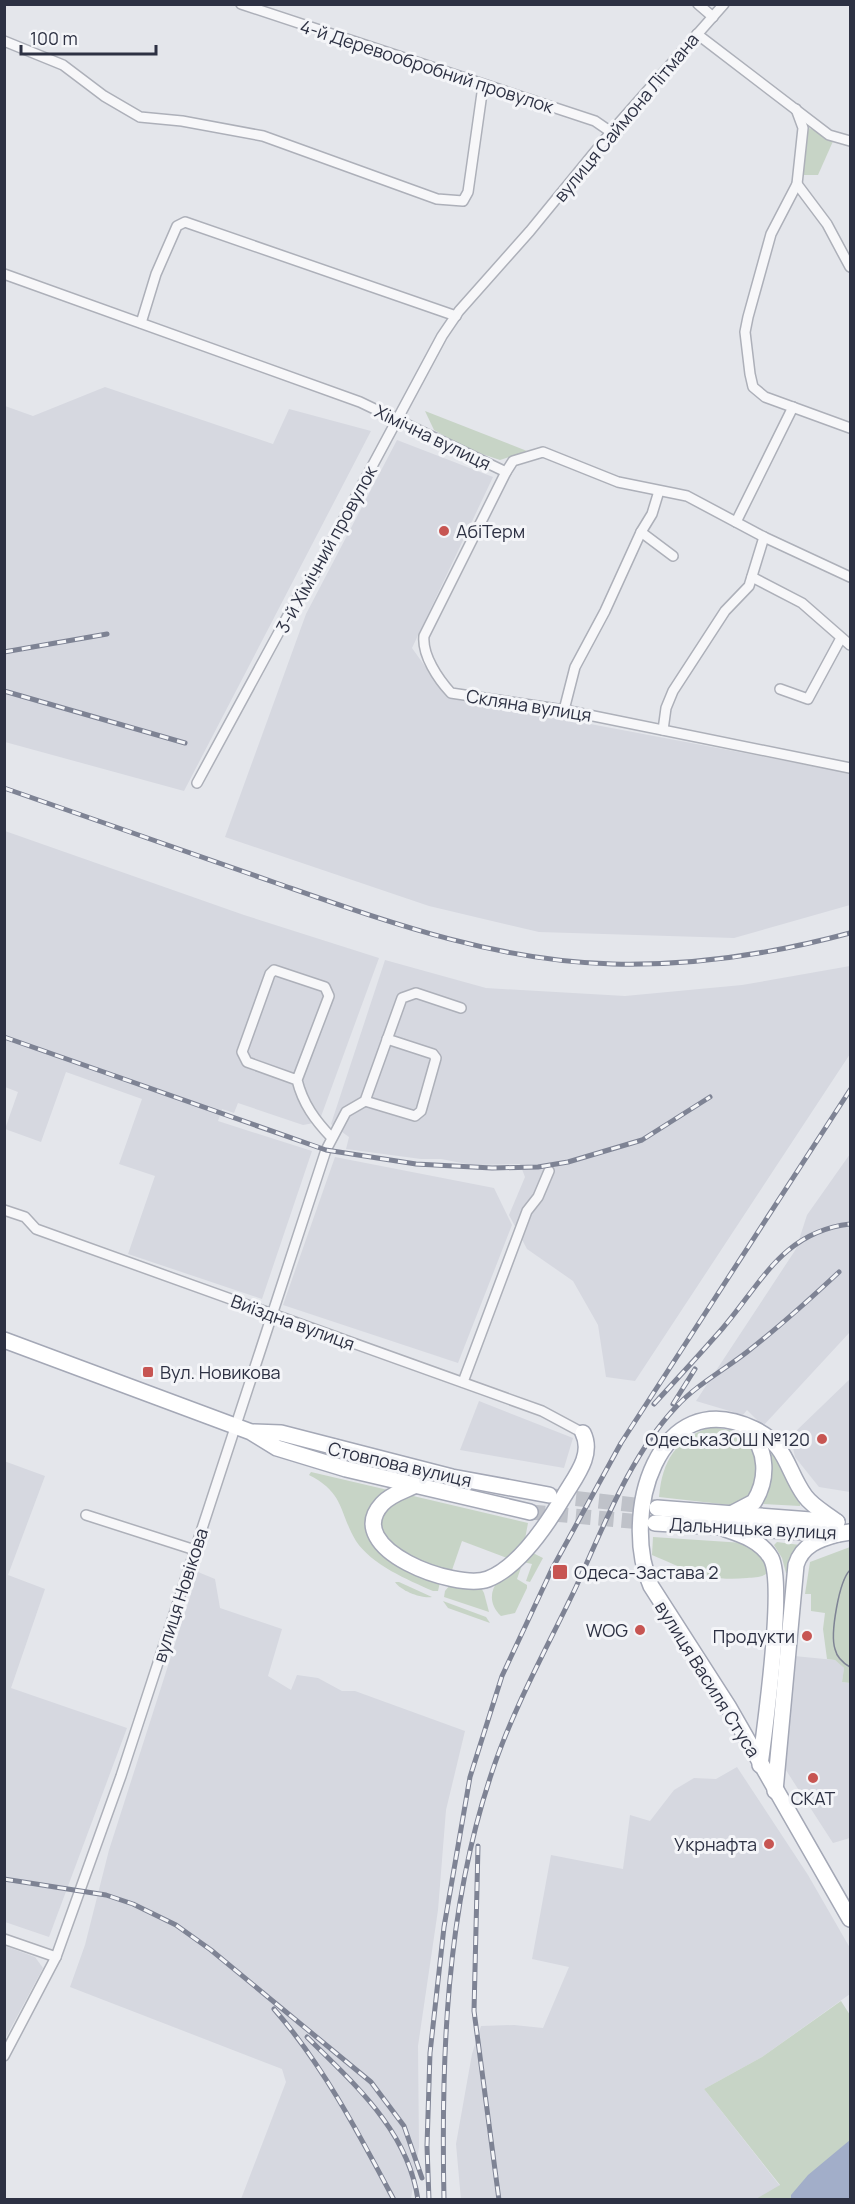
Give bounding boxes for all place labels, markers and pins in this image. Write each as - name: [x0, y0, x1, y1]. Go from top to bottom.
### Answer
- place label: АбіТерм: [456, 519, 525, 543]
- marker: АбіТерм: [437, 524, 451, 538]
- place label: Вул. Новикова: [160, 1360, 281, 1384]
- marker: Вул. Новикова: [141, 1365, 155, 1379]
- place label: ОдеськаЗОШ №120: [645, 1427, 810, 1451]
- marker: ОдеськаЗОШ №120: [815, 1432, 829, 1446]
- place label: Одеса-Застава 2: [574, 1560, 719, 1584]
- marker: Одеса-Застава 2: [551, 1563, 569, 1581]
- place label: WOG: [586, 1618, 628, 1642]
- marker: WOG: [633, 1623, 647, 1637]
- place label: Продукти: [713, 1624, 795, 1648]
- marker: Продукти: [800, 1629, 814, 1643]
- marker: СКАТ: [806, 1771, 820, 1785]
- place label: СКАТ: [791, 1786, 836, 1810]
- place label: Укрнафта: [674, 1832, 757, 1856]
- marker: Укрнафта: [762, 1837, 776, 1851]

